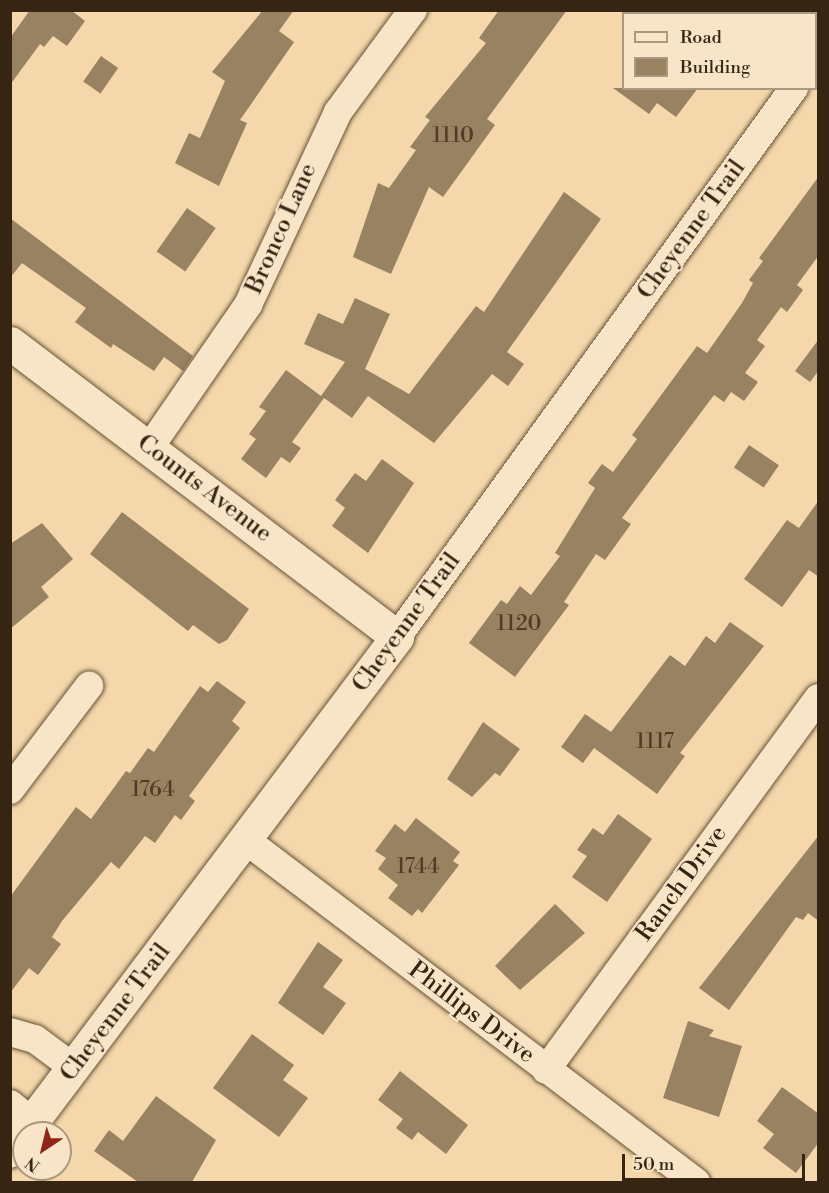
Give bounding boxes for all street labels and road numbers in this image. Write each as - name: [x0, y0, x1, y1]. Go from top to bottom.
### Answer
- street label: Cheyenne Trail: [632, 155, 752, 305]
- street label: Bronco Lane: [240, 159, 324, 299]
- street label: Counts Avenue: [131, 429, 277, 549]
- street label: Cheyenne Trail: [347, 548, 467, 698]
- street label: Ranch Drive: [630, 821, 734, 947]
- street label: Cheyenne Trail: [55, 938, 177, 1088]
- street label: Phillips Drive: [402, 956, 540, 1070]

